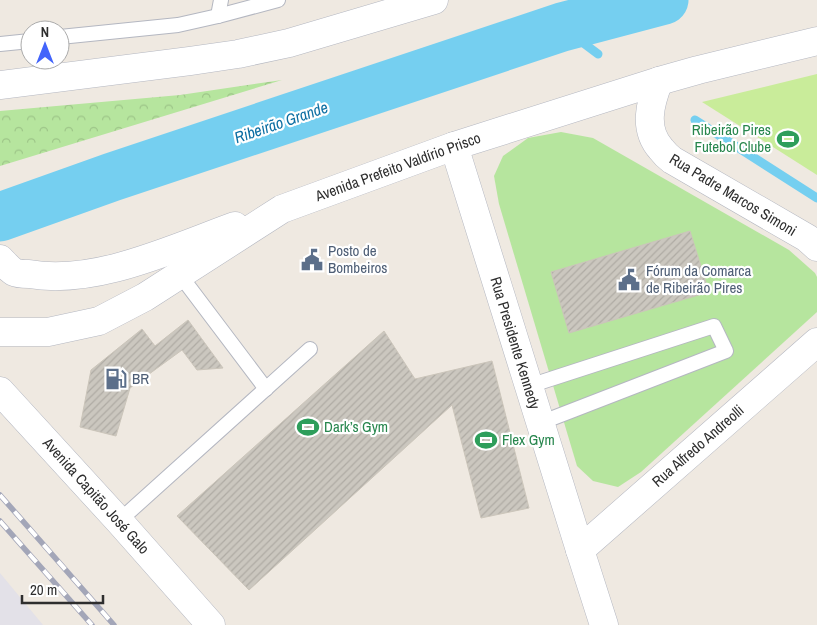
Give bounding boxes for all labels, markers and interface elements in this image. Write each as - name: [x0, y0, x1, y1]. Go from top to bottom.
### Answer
- north arrow: [20, 20, 70, 70]
- text: N: [41, 23, 49, 41]
- water label: Ribeirão Grande: [231, 96, 331, 148]
- place label: Ribeirão Pires Futebol Clube: [692, 119, 771, 157]
- sports icon: Ribeirão Pires Futebol Clube: [775, 126, 801, 152]
- street label: Avenida Prefeito Valdírio Prisco: [311, 127, 484, 207]
- street label: Rua Padre Marcos Simoni: [666, 148, 801, 241]
- place label: Posto de Bombeiros: [328, 240, 387, 278]
- public building icon: Posto de Bombeiros: [299, 247, 325, 273]
- place label: Fórum da Comarca de Ribeirão Pires: [646, 260, 752, 298]
- public building icon: Fórum da Comarca de Ribeirão Pires: [616, 267, 642, 293]
- street label: Rua Presidente Kennedy: [485, 274, 546, 412]
- fuel station icon: BR: [103, 366, 129, 392]
- place label: BR: [132, 368, 149, 389]
- street label: Rua Alfredo Andreolli: [647, 400, 748, 491]
- sports icon: Dark’s Gym: [295, 414, 321, 440]
- place label: Dark’s Gym: [324, 416, 388, 437]
- sports icon: Flex Gym: [473, 427, 499, 453]
- place label: Flex Gym: [502, 429, 555, 450]
- street label: Avenida Capitão José Galo: [38, 432, 155, 559]
- scale bar: [22, 572, 104, 604]
- text: 20 m: [30, 579, 57, 600]

